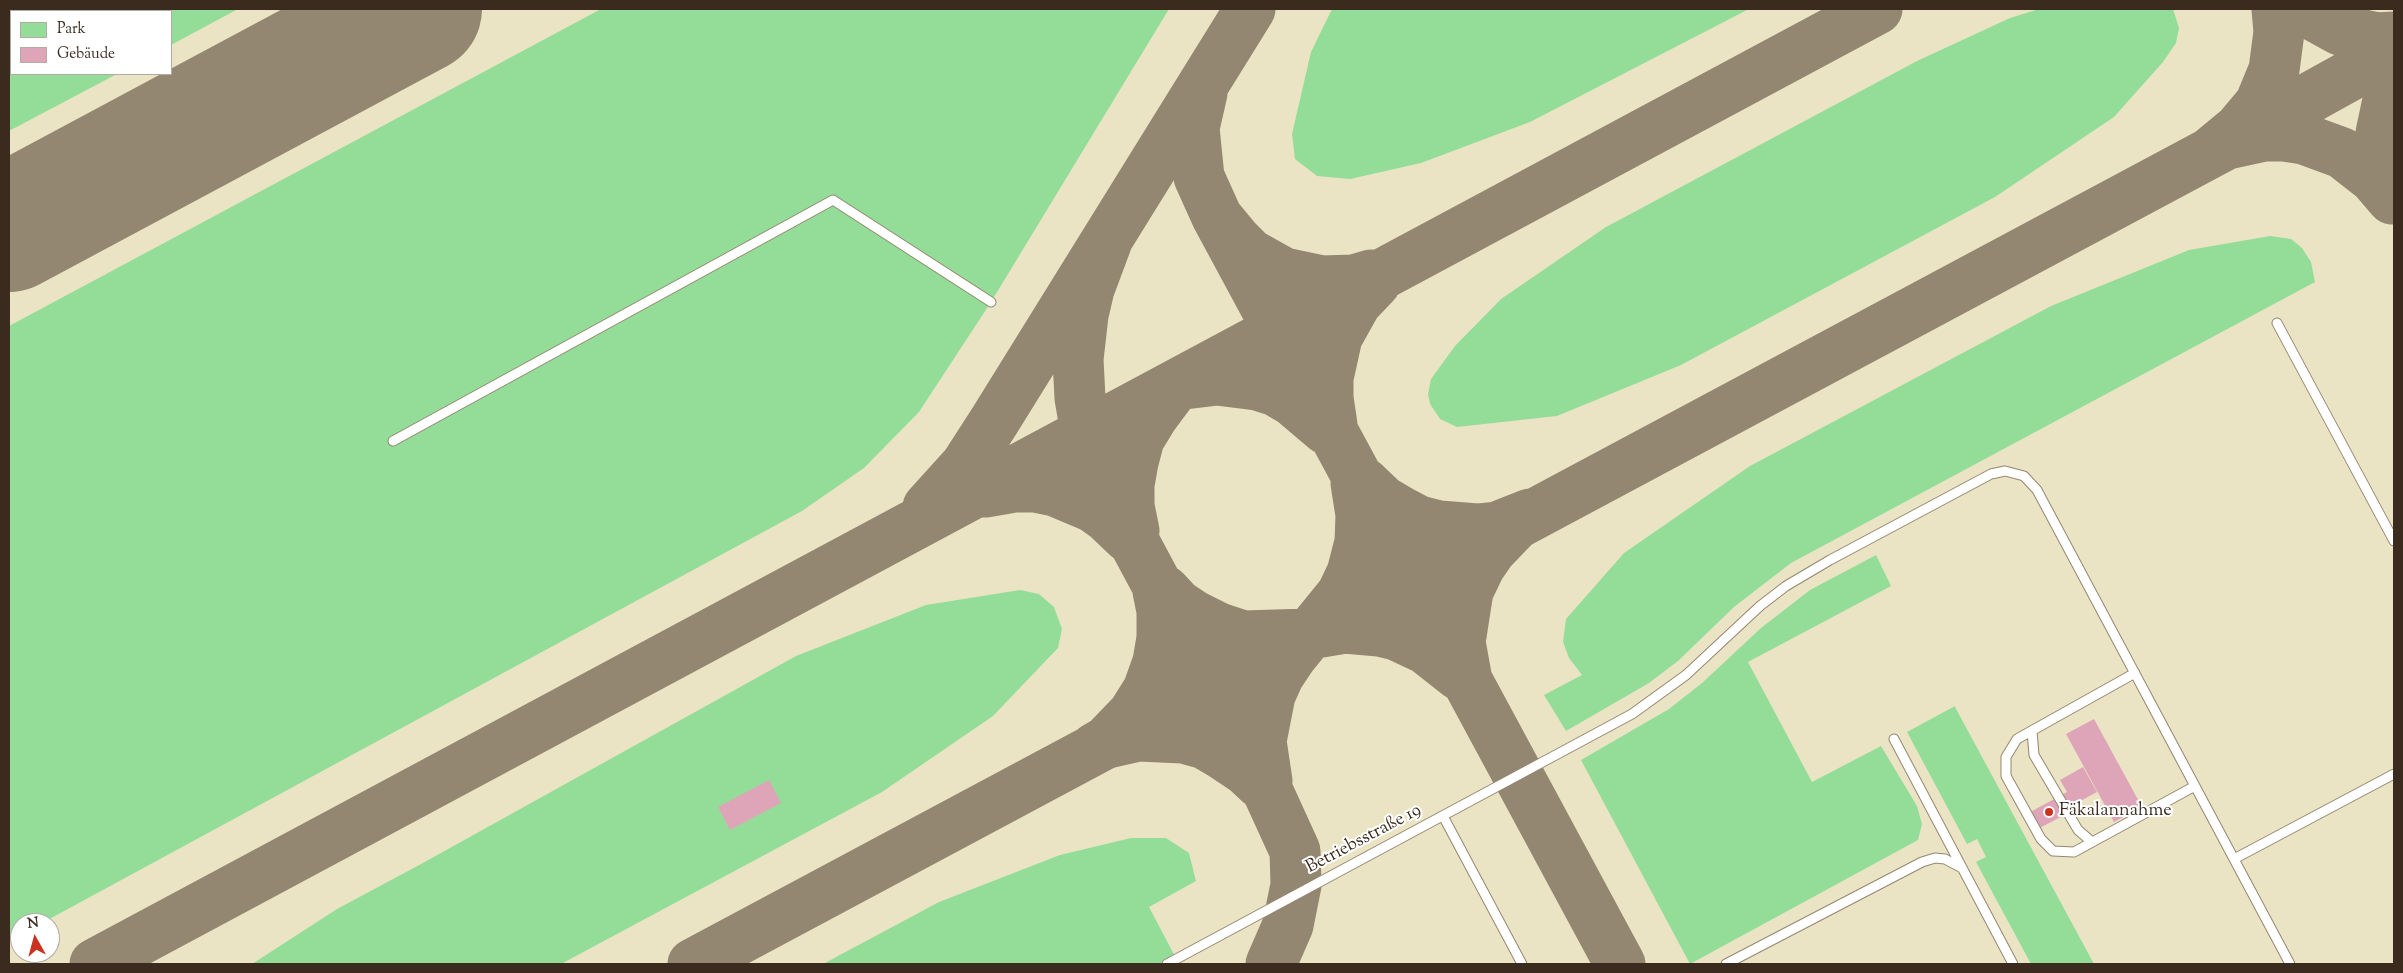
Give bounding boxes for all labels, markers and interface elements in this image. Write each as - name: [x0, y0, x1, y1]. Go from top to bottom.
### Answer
- legend: [10, 10, 172, 75]
- text: Park: [57, 19, 86, 40]
- text: Gebäude: [57, 44, 115, 65]
- street label: Betriebsstraße 19: [1303, 801, 1425, 879]
- place label: Fäkalannahme: [2059, 801, 2172, 823]
- marker: Fäkalannahme: [2043, 806, 2055, 818]
- north arrow: [10, 913, 60, 963]
- text: N: [27, 913, 40, 935]

